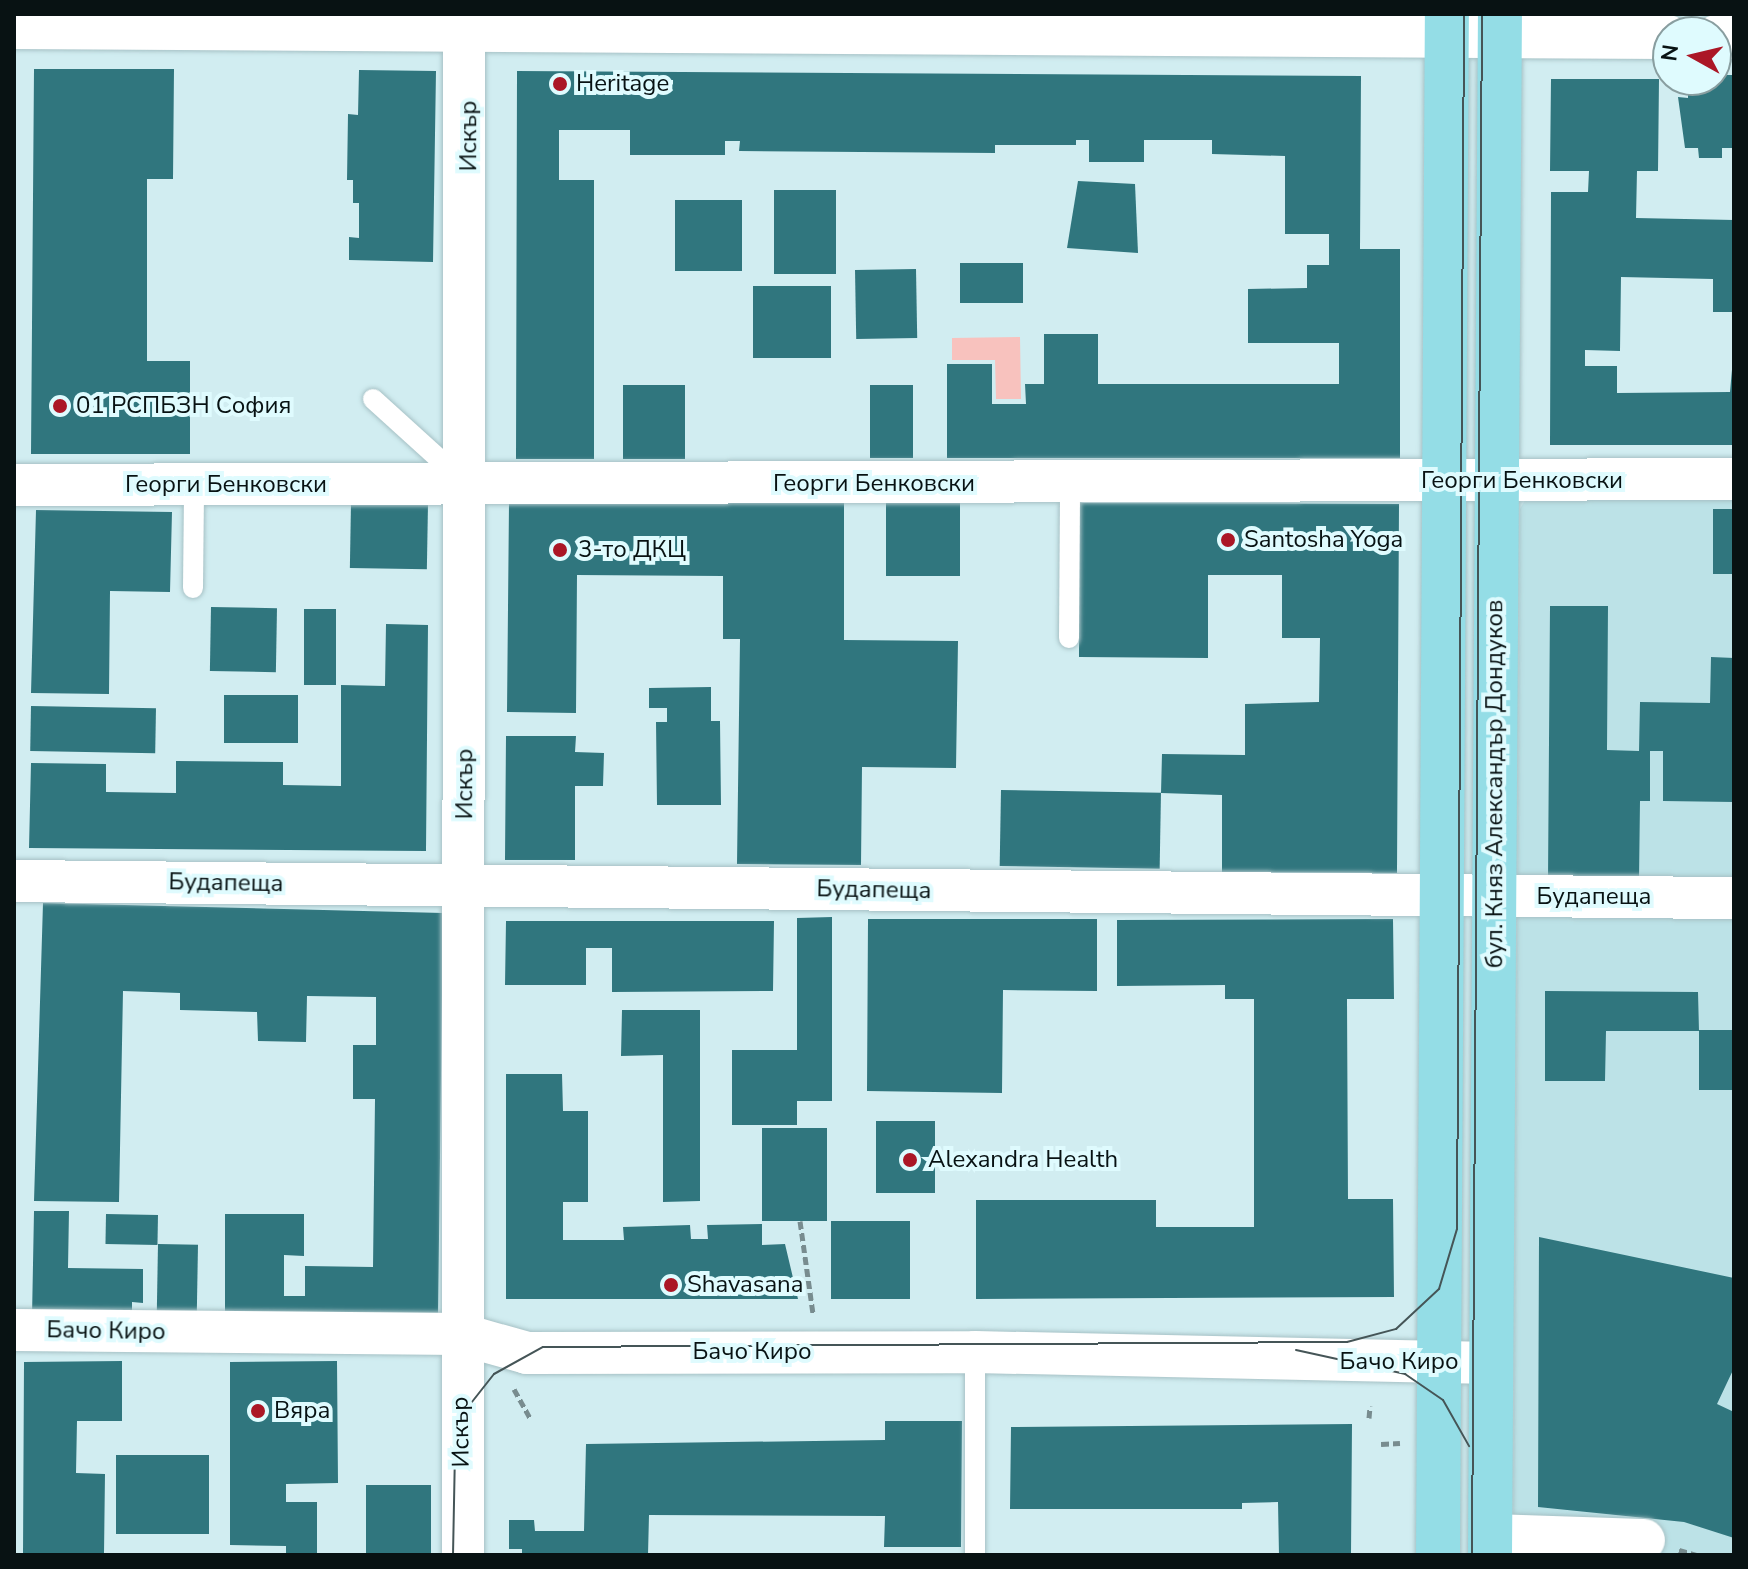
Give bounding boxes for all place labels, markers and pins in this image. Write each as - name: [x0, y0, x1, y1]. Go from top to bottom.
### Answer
- place label: Heritage: [576, 70, 669, 98]
- marker: Heritage: [551, 75, 569, 93]
- place label: 01 РСПБЗН София: [76, 392, 291, 420]
- marker: 01 РСПБЗН София: [51, 397, 69, 415]
- place label: Santosha Yoga: [1244, 526, 1403, 554]
- marker: Santosha Yoga: [1219, 531, 1237, 549]
- place label: 3-то ДКЦ: [578, 536, 686, 564]
- marker: 3-то ДКЦ: [549, 539, 571, 561]
- place label: Alexandra Health: [928, 1146, 1118, 1174]
- marker: Alexandra Health: [899, 1149, 921, 1171]
- place label: Shavasana: [687, 1271, 803, 1299]
- marker: Shavasana: [662, 1276, 680, 1294]
- place label: Вяра: [274, 1397, 330, 1425]
- marker: Вяра: [249, 1402, 267, 1420]

